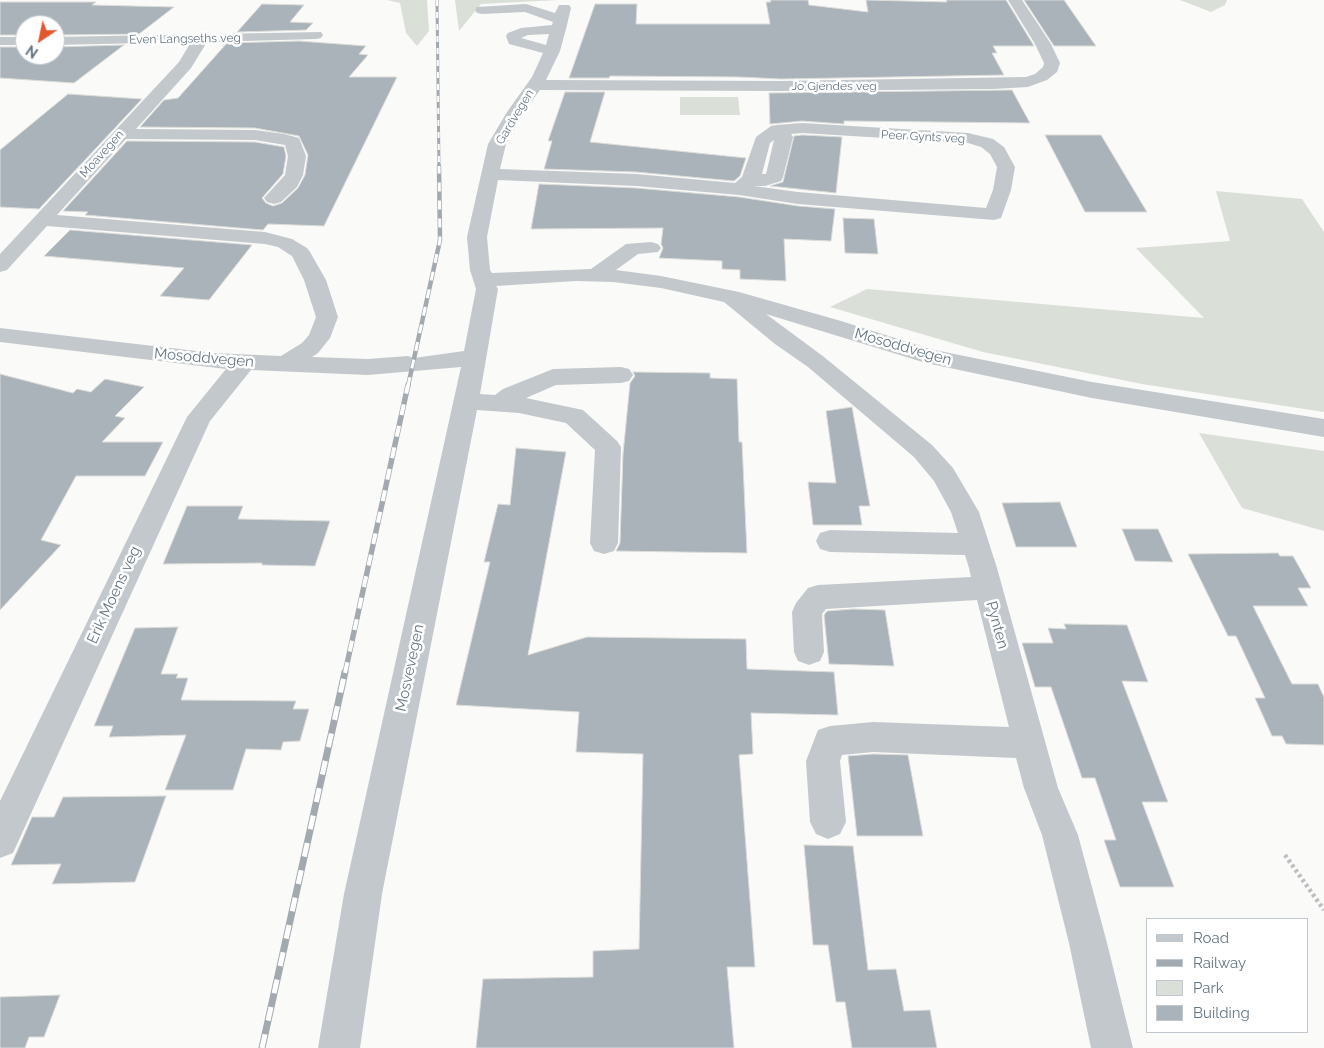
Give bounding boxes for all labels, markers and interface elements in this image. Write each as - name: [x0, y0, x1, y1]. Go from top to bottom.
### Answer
- north arrow: [15, 15, 65, 65]
- street label: Even Langseths veg: [129, 31, 241, 47]
- text: N: [23, 42, 41, 61]
- street label: Jo Gjendes veg: [791, 79, 877, 93]
- street label: Gardvegen: [493, 87, 537, 147]
- street label: Moavegen: [77, 127, 127, 181]
- street label: Peer Gynts veg: [881, 128, 965, 146]
- street label: Mosoddvegen: [852, 325, 954, 369]
- street label: Mosoddvegen: [153, 345, 255, 371]
- street label: Erik Moens veg: [83, 543, 145, 647]
- street label: Pynten: [982, 599, 1012, 651]
- street label: Mosvevegen: [392, 623, 428, 713]
- legend: [1146, 918, 1309, 1033]
- text: Road: [1193, 929, 1229, 947]
- text: Railway: [1193, 954, 1246, 972]
- text: Park: [1193, 979, 1224, 997]
- text: Building: [1193, 1004, 1250, 1022]

